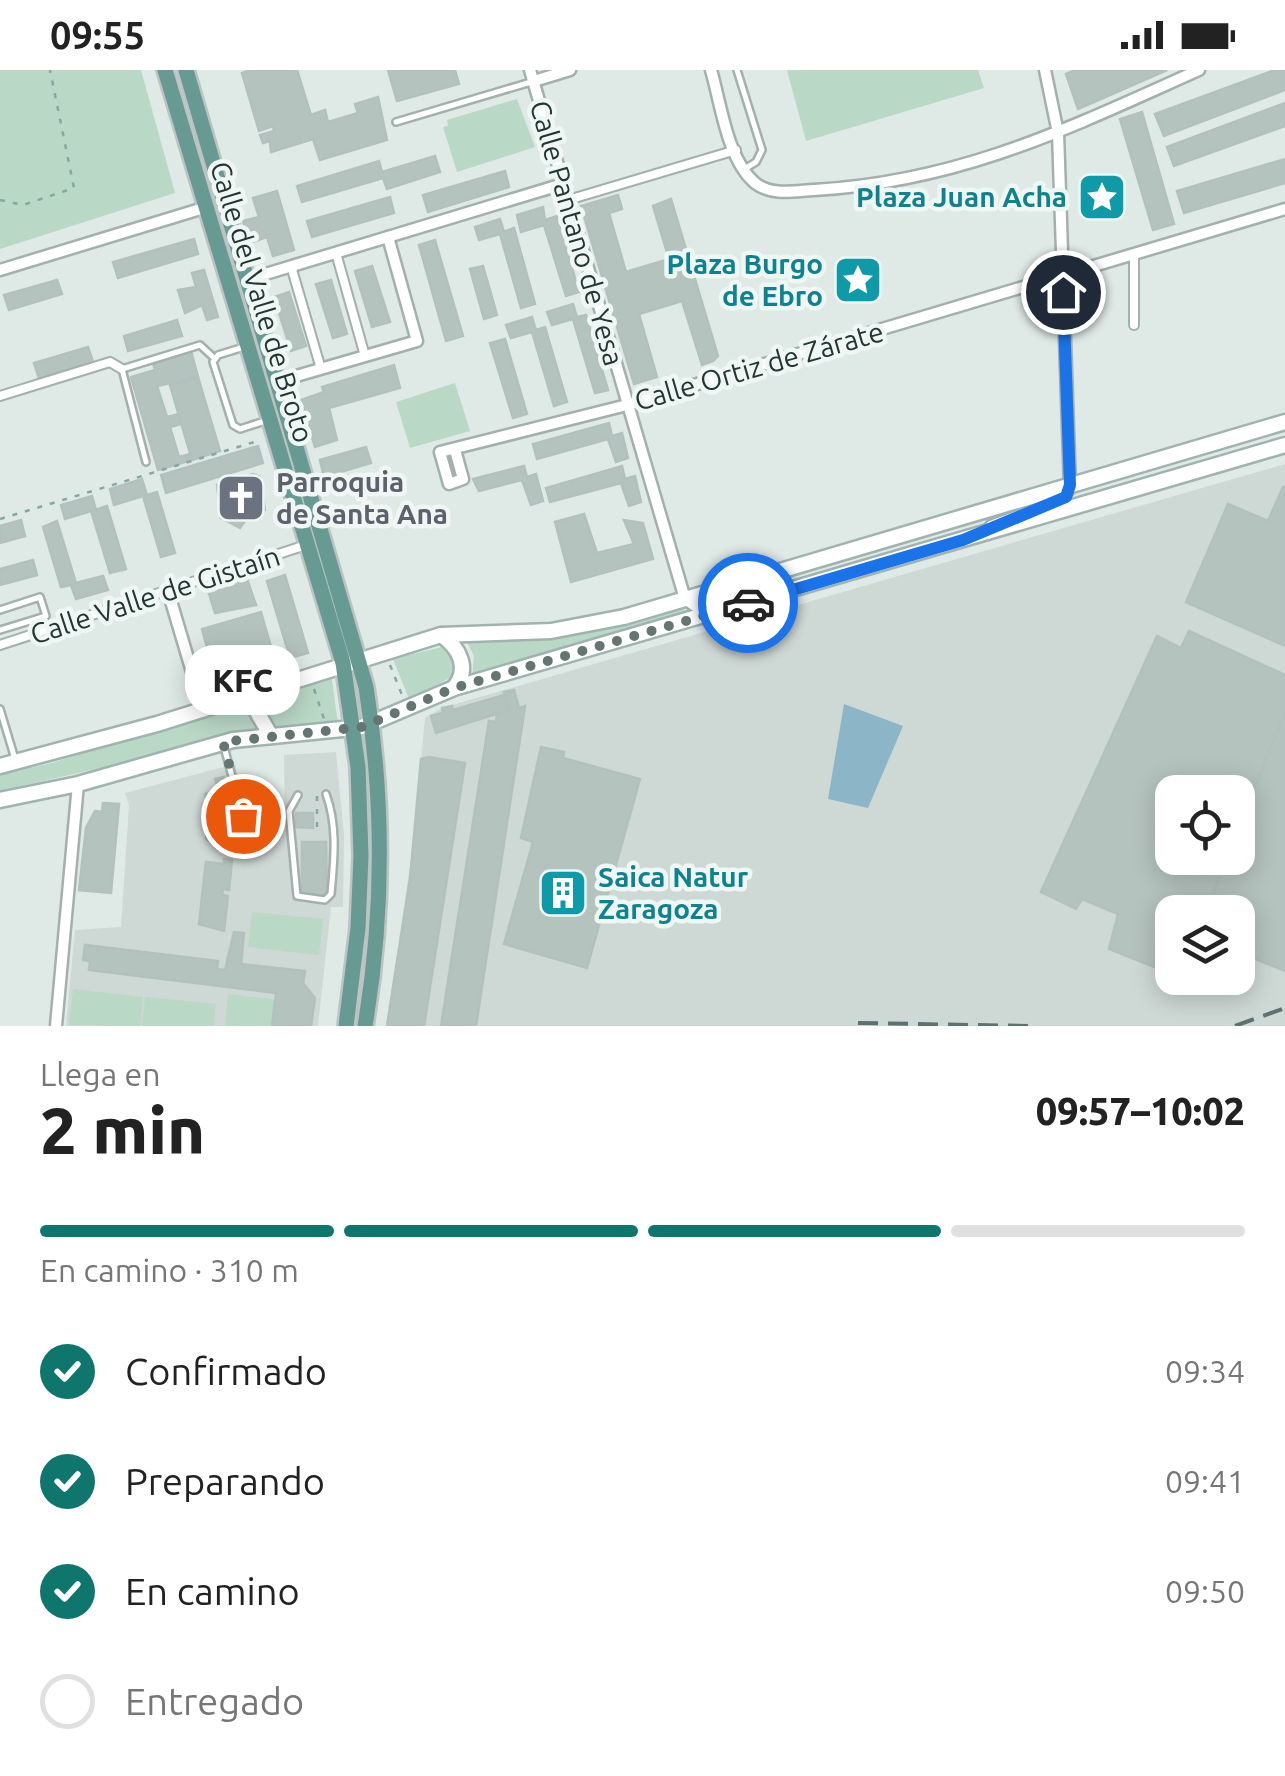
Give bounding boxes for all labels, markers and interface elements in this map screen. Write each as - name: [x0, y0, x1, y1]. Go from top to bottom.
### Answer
- text: 09:55: [50, 14, 145, 56]
- street label: Calle Pantano de Yesa: [525, 97, 630, 369]
- street label: Calle del Valle de Broto: [205, 158, 320, 446]
- place icon: Plaza Juan Acha: [1076, 171, 1128, 223]
- place label: Plaza Juan Acha: [856, 181, 1067, 212]
- place label: Plaza Burgo de Ebro: [666, 248, 823, 311]
- pin: [1021, 250, 1106, 335]
- place icon: Plaza Burgo de Ebro: [832, 254, 884, 306]
- icon: home: [1036, 265, 1091, 320]
- street label: Calle Ortiz de Zárate: [631, 315, 887, 416]
- place label: Parroquia de Santa Ana: [276, 466, 448, 529]
- church icon: Parroquia de Santa Ana: [215, 472, 267, 524]
- street label: Calle Valle de Gistaín: [26, 540, 283, 649]
- courier: [698, 553, 798, 653]
- icon: car: [721, 576, 776, 631]
- callout: KFC: [186, 646, 300, 716]
- text: KFC: [212, 662, 273, 698]
- pin: [201, 774, 286, 859]
- map controls: [1155, 775, 1255, 995]
- button: locate: [1155, 775, 1255, 875]
- icon: bag: [216, 789, 271, 844]
- place label: Saica Natur Zaragoza: [598, 861, 749, 924]
- building icon: Saica Natur Zaragoza: [537, 867, 589, 919]
- button: layers: [1155, 895, 1255, 995]
- text: Llega en: [40, 1056, 160, 1092]
- text: 09:57–10:02: [1036, 1090, 1245, 1132]
- text: 2 min: [40, 1093, 205, 1166]
- text: En camino · 310 m: [40, 1252, 299, 1288]
- icon: check: [40, 1344, 95, 1399]
- text: Confirmado: [125, 1350, 327, 1392]
- text: 09:34: [1165, 1353, 1245, 1389]
- icon: check: [40, 1454, 95, 1509]
- text: Preparando: [125, 1460, 325, 1502]
- text: 09:41: [1165, 1463, 1245, 1499]
- icon: check: [40, 1564, 95, 1619]
- text: En camino: [125, 1570, 300, 1612]
- text: 09:50: [1165, 1573, 1245, 1609]
- text: Entregado: [125, 1680, 304, 1722]

